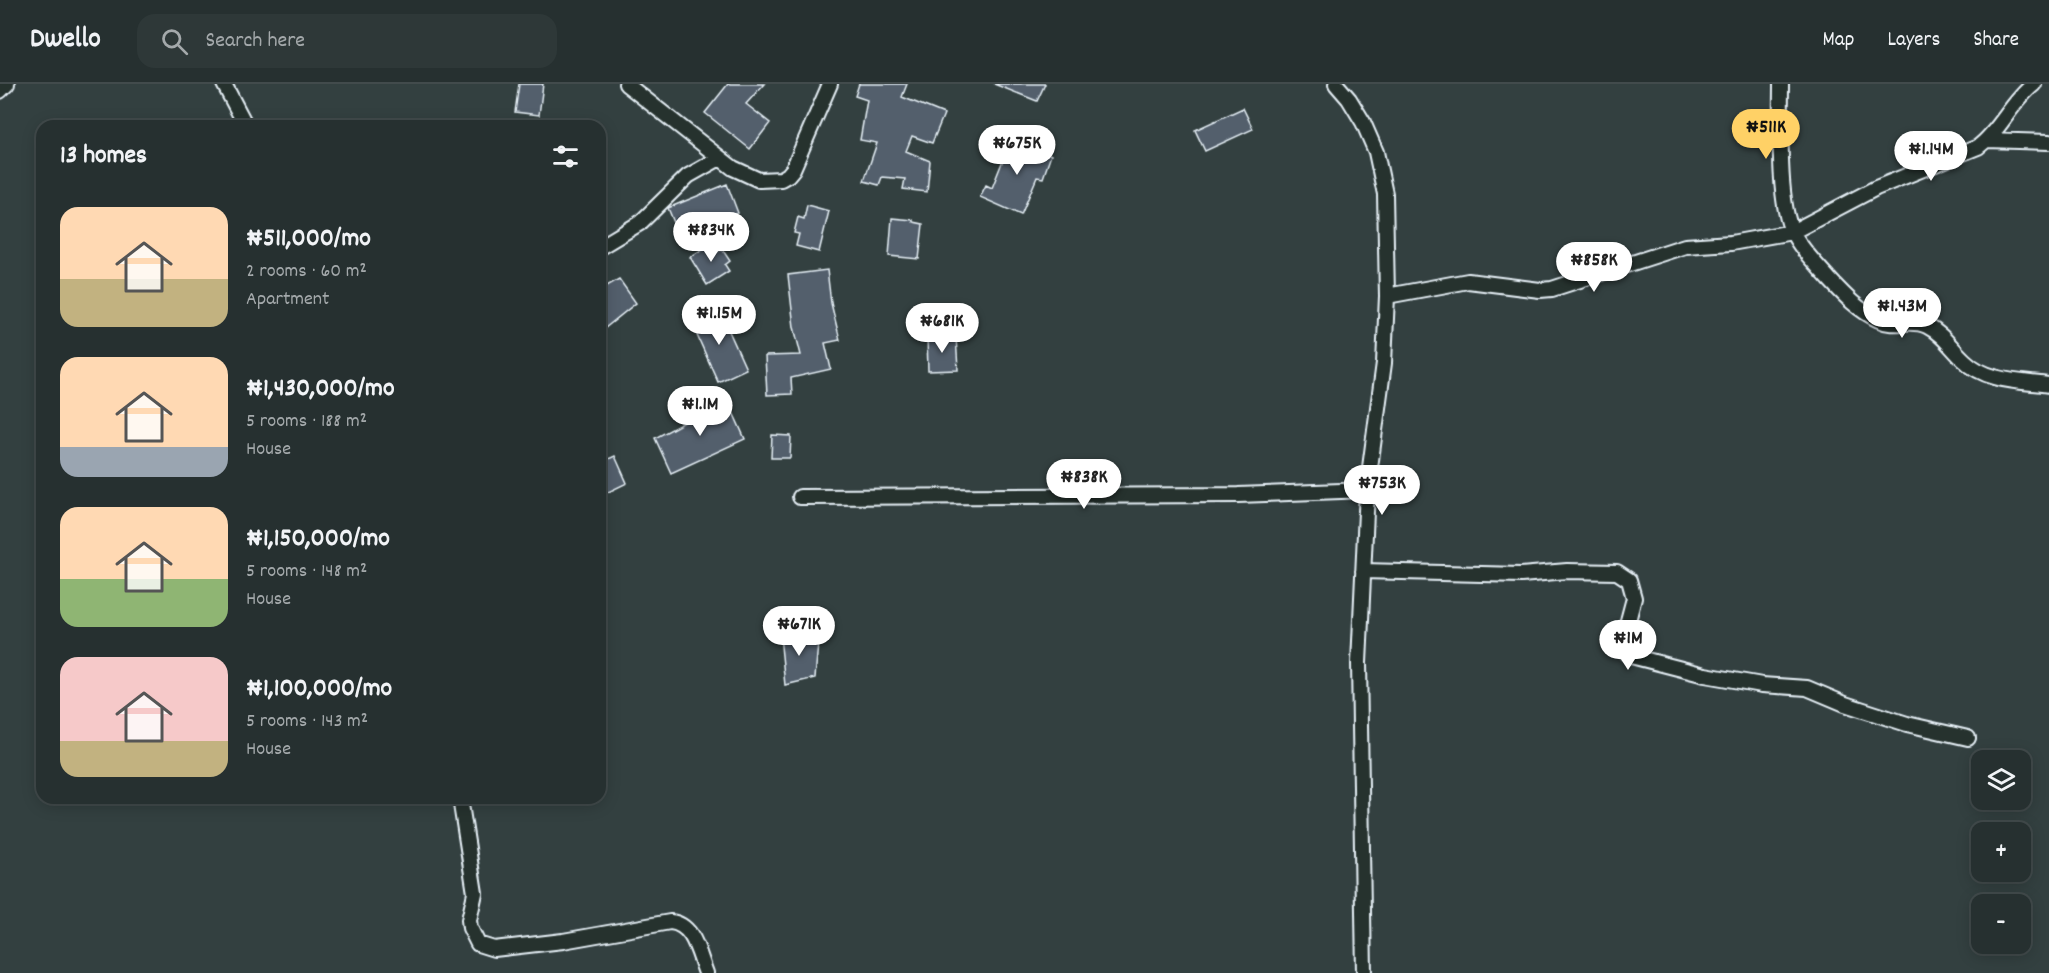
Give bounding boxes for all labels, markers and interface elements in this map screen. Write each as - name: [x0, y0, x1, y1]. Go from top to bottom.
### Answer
- search box: [137, 14, 557, 68]
- text: Dwello: [30, 21, 101, 61]
- icon: search: [158, 25, 191, 58]
- text: Search here: [206, 26, 305, 57]
- text: Map: [1823, 26, 1854, 56]
- text: Layers: [1887, 26, 1940, 56]
- text: Share: [1973, 26, 2019, 56]
- pin: ₦511K: [1724, 109, 1808, 160]
- text: ₦511K: [1746, 114, 1786, 142]
- pin: ₦675K: [975, 125, 1059, 176]
- text: ₦675K: [992, 130, 1042, 158]
- pin: ₦1.14M: [1882, 131, 1980, 182]
- text: ₦1.14M: [1908, 136, 1954, 164]
- text: 13 homes: [60, 138, 147, 175]
- icon: filters: [549, 140, 582, 173]
- pin: ₦834K: [669, 212, 753, 263]
- text: ₦834K: [687, 217, 735, 245]
- text: ₦511,000/mo: [246, 221, 371, 258]
- icon: home: [108, 231, 180, 303]
- pin: ₦858K: [1552, 242, 1636, 293]
- text: ₦858K: [1570, 247, 1618, 275]
- text: 2 rooms · 60 m²: [246, 258, 367, 286]
- text: Apartment: [246, 286, 329, 314]
- pin: ₦1.43M: [1853, 288, 1951, 339]
- text: ₦1.43M: [1877, 293, 1927, 321]
- pin: ₦1.15M: [670, 295, 768, 346]
- text: ₦1.15M: [696, 300, 742, 328]
- pin: ₦681K: [900, 303, 984, 354]
- text: ₦681K: [920, 308, 964, 336]
- text: ₦1,430,000/mo: [246, 371, 395, 408]
- icon: home: [108, 381, 180, 453]
- pin: ₦1.1M: [658, 386, 742, 437]
- text: ₦1.1M: [682, 391, 718, 419]
- text: 5 rooms · 188 m²: [246, 408, 367, 436]
- text: House: [246, 436, 291, 464]
- pin: ₦838K: [1042, 459, 1126, 510]
- text: ₦838K: [1060, 464, 1108, 492]
- pin: ₦753K: [1340, 465, 1424, 516]
- text: ₦753K: [1358, 470, 1406, 498]
- text: ₦1,150,000/mo: [246, 521, 390, 558]
- icon: home: [108, 531, 180, 603]
- text: 5 rooms · 148 m²: [246, 558, 367, 586]
- text: House: [246, 586, 291, 614]
- pin: ₦671K: [757, 606, 841, 657]
- text: ₦671K: [777, 611, 821, 639]
- pin: ₦1M: [1599, 620, 1657, 671]
- text: ₦1M: [1613, 625, 1643, 653]
- text: ₦1,100,000/mo: [246, 671, 392, 708]
- icon: home: [108, 681, 180, 753]
- text: 5 rooms · 143 m²: [246, 708, 368, 736]
- text: House: [246, 736, 291, 764]
- map controls: [1971, 750, 2031, 954]
- button: layers: [1971, 750, 2031, 810]
- button: +: [1971, 822, 2031, 882]
- button: −: [1971, 894, 2031, 954]

